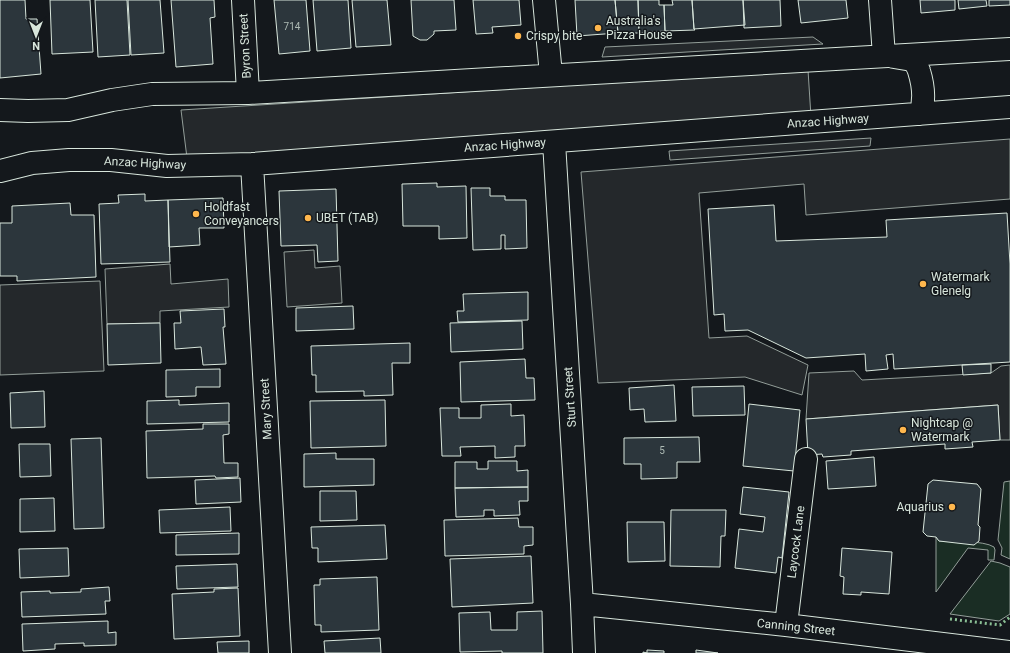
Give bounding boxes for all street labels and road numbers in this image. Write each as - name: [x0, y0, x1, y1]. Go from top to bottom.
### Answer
- street label: Byron Street: [236, 13, 254, 79]
- street label: Anzac Highway: [787, 111, 870, 131]
- street label: Anzac Highway: [464, 135, 547, 155]
- street label: Anzac Highway: [104, 154, 187, 172]
- street label: Sturt Street: [561, 366, 579, 428]
- street label: Mary Street: [257, 378, 275, 440]
- street label: Laycock Lane: [785, 505, 807, 579]
- street label: Canning Street: [756, 616, 836, 638]

